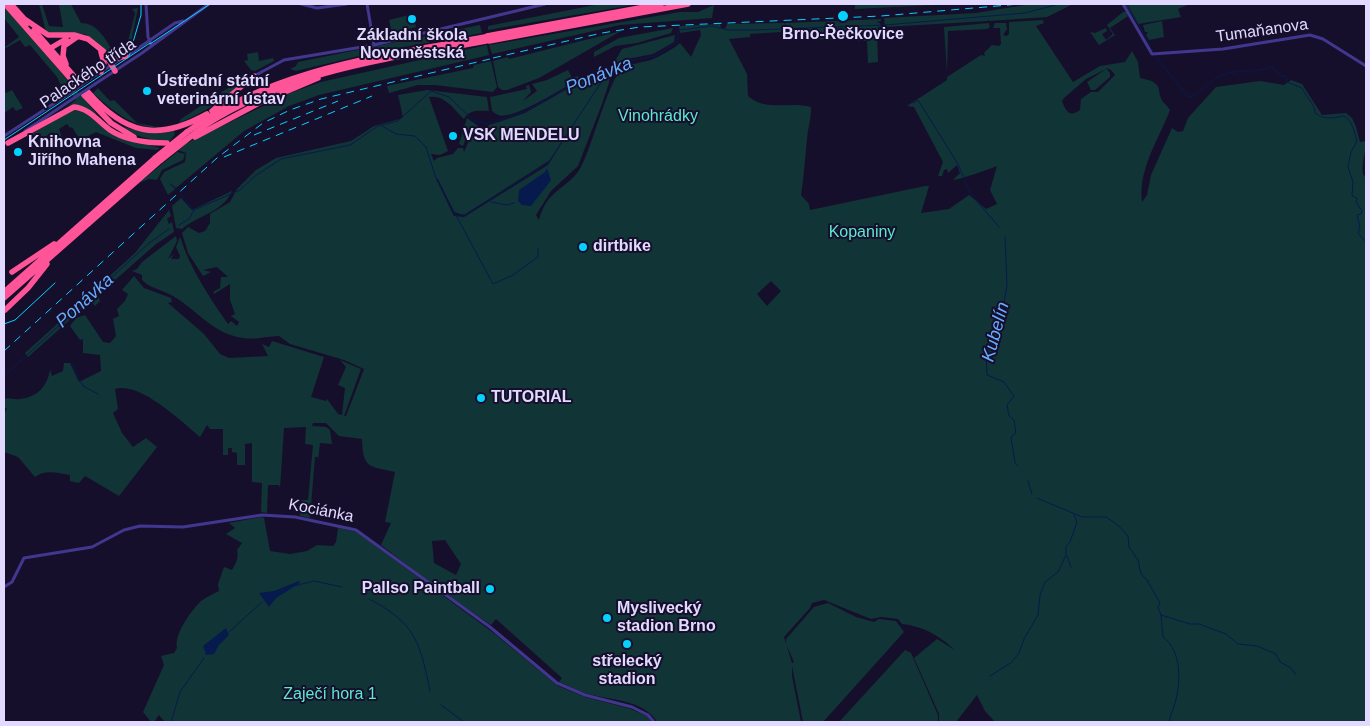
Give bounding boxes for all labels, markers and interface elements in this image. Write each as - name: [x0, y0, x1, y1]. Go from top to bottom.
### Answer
- marker: Brno-Řečkovice: [836, 9, 850, 23]
- marker: Základní škola Novoměstská: [406, 13, 418, 25]
- street label: Tumaňanova: [1215, 15, 1309, 47]
- place label: Brno-Řečkovice: [782, 25, 904, 45]
- place label: Základní škola Novoměstská: [357, 26, 467, 64]
- street label: Palackého třída: [37, 35, 139, 113]
- water label: Ponávka: [562, 53, 636, 99]
- place label: Ústřední státní veterinární ústav: [157, 72, 285, 110]
- marker: Ústřední státní veterinární ústav: [141, 85, 153, 97]
- park label: Vinohrádky: [618, 107, 698, 127]
- place label: VSK MENDELU: [463, 126, 579, 146]
- marker: VSK MENDELU: [447, 130, 459, 142]
- place label: Knihovna Jiřího Mahena: [28, 133, 136, 171]
- marker: Knihovna Jiřího Mahena: [12, 146, 24, 158]
- park label: Kopaniny: [829, 223, 895, 243]
- place label: dirtbike: [593, 237, 651, 257]
- marker: dirtbike: [577, 241, 589, 253]
- water label: Ponávka: [52, 270, 118, 332]
- water label: Kubelín: [978, 300, 1014, 364]
- place label: TUTORIAL: [491, 388, 572, 408]
- marker: TUTORIAL: [475, 392, 487, 404]
- street label: Kociánka: [287, 495, 355, 527]
- place label: Pallso Paintball: [362, 579, 480, 599]
- marker: Pallso Paintball: [484, 583, 496, 595]
- place label: Myslivecký stadion Brno: [617, 599, 716, 637]
- marker: Myslivecký stadion Brno: [601, 612, 613, 624]
- marker: střelecký stadion: [621, 638, 633, 650]
- place label: střelecký stadion: [592, 652, 662, 690]
- park label: Zaječí hora 1: [283, 685, 377, 705]

